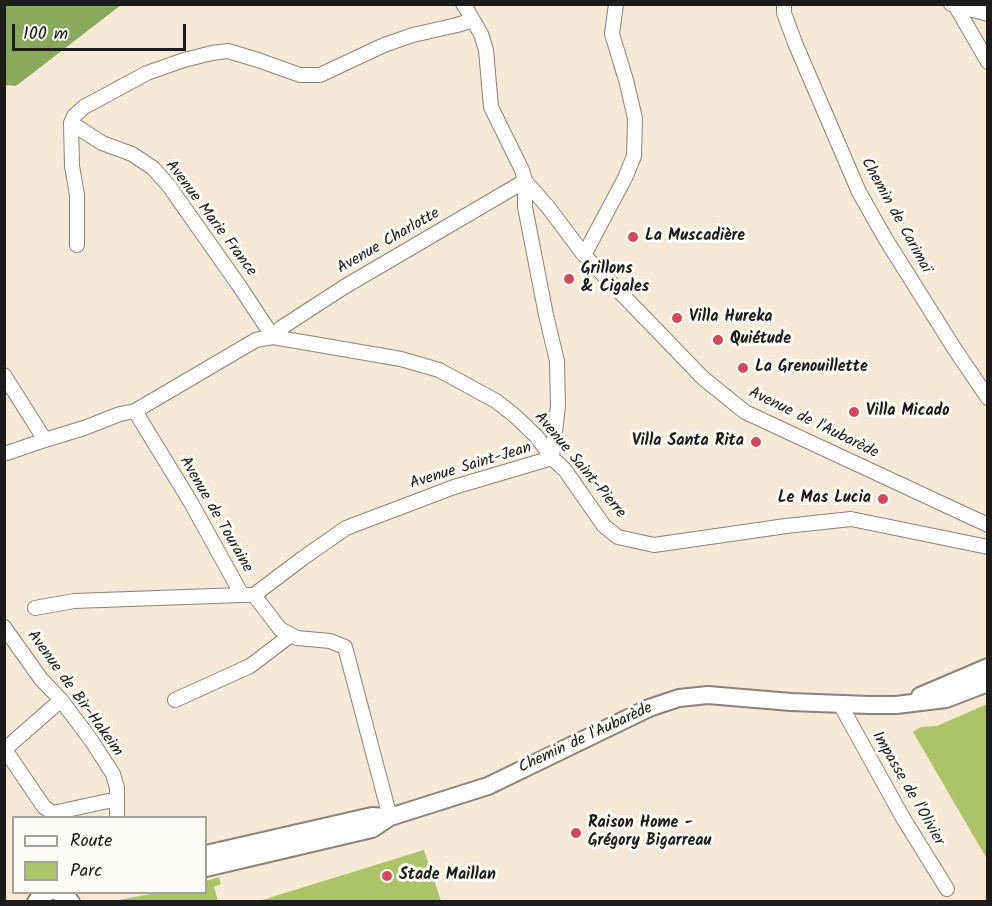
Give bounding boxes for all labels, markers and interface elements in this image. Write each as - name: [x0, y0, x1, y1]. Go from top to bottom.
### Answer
- scale bar: [15, 12, 189, 50]
- text: 100 m: [23, 20, 68, 49]
- street label: Chemin de Carimaï: [855, 155, 935, 277]
- street label: Avenue Marie France: [160, 157, 260, 281]
- street label: Avenue Charlotte: [334, 205, 444, 279]
- place label: La Muscadière: [645, 227, 745, 247]
- marker: La Muscadière: [626, 230, 640, 244]
- place label: Grillons & Cigales: [581, 260, 649, 298]
- marker: Grillons & Cigales: [562, 272, 576, 286]
- place label: Villa Hureka: [689, 308, 772, 328]
- marker: Villa Hureka: [670, 311, 684, 325]
- place label: Quiétude: [730, 330, 791, 350]
- marker: Quiétude: [711, 333, 725, 347]
- place label: La Grenouillette: [755, 358, 868, 378]
- marker: La Grenouillette: [736, 361, 750, 375]
- street label: Avenue de l'Aubarède: [745, 384, 881, 464]
- place label: Villa Micado: [866, 402, 950, 422]
- marker: Villa Micado: [847, 405, 861, 419]
- street label: Avenue Saint-Pierre: [529, 409, 629, 523]
- place label: Villa Santa Rita: [632, 432, 744, 452]
- marker: Villa Santa Rita: [749, 435, 763, 449]
- street label: Avenue Saint-Jean: [408, 439, 534, 495]
- street label: Avenue de Touraine: [174, 453, 256, 577]
- place label: Le Mas Lucia: [778, 489, 871, 509]
- marker: Le Mas Lucia: [876, 492, 890, 506]
- street label: Avenue de Bir-Hakeim: [22, 627, 126, 761]
- street label: Chemin de l'Aubarède: [516, 700, 656, 778]
- street label: Impasse de l'Olivier: [867, 729, 947, 849]
- place label: Raison Home - Grégory Bigarreau: [588, 814, 711, 852]
- legend: [12, 816, 207, 894]
- marker: Raison Home - Grégory Bigarreau: [569, 826, 583, 840]
- text: Route: [70, 827, 112, 856]
- text: Parc: [70, 857, 102, 886]
- place label: Stade Maillan: [399, 866, 496, 886]
- marker: Stade Maillan: [380, 869, 394, 883]

